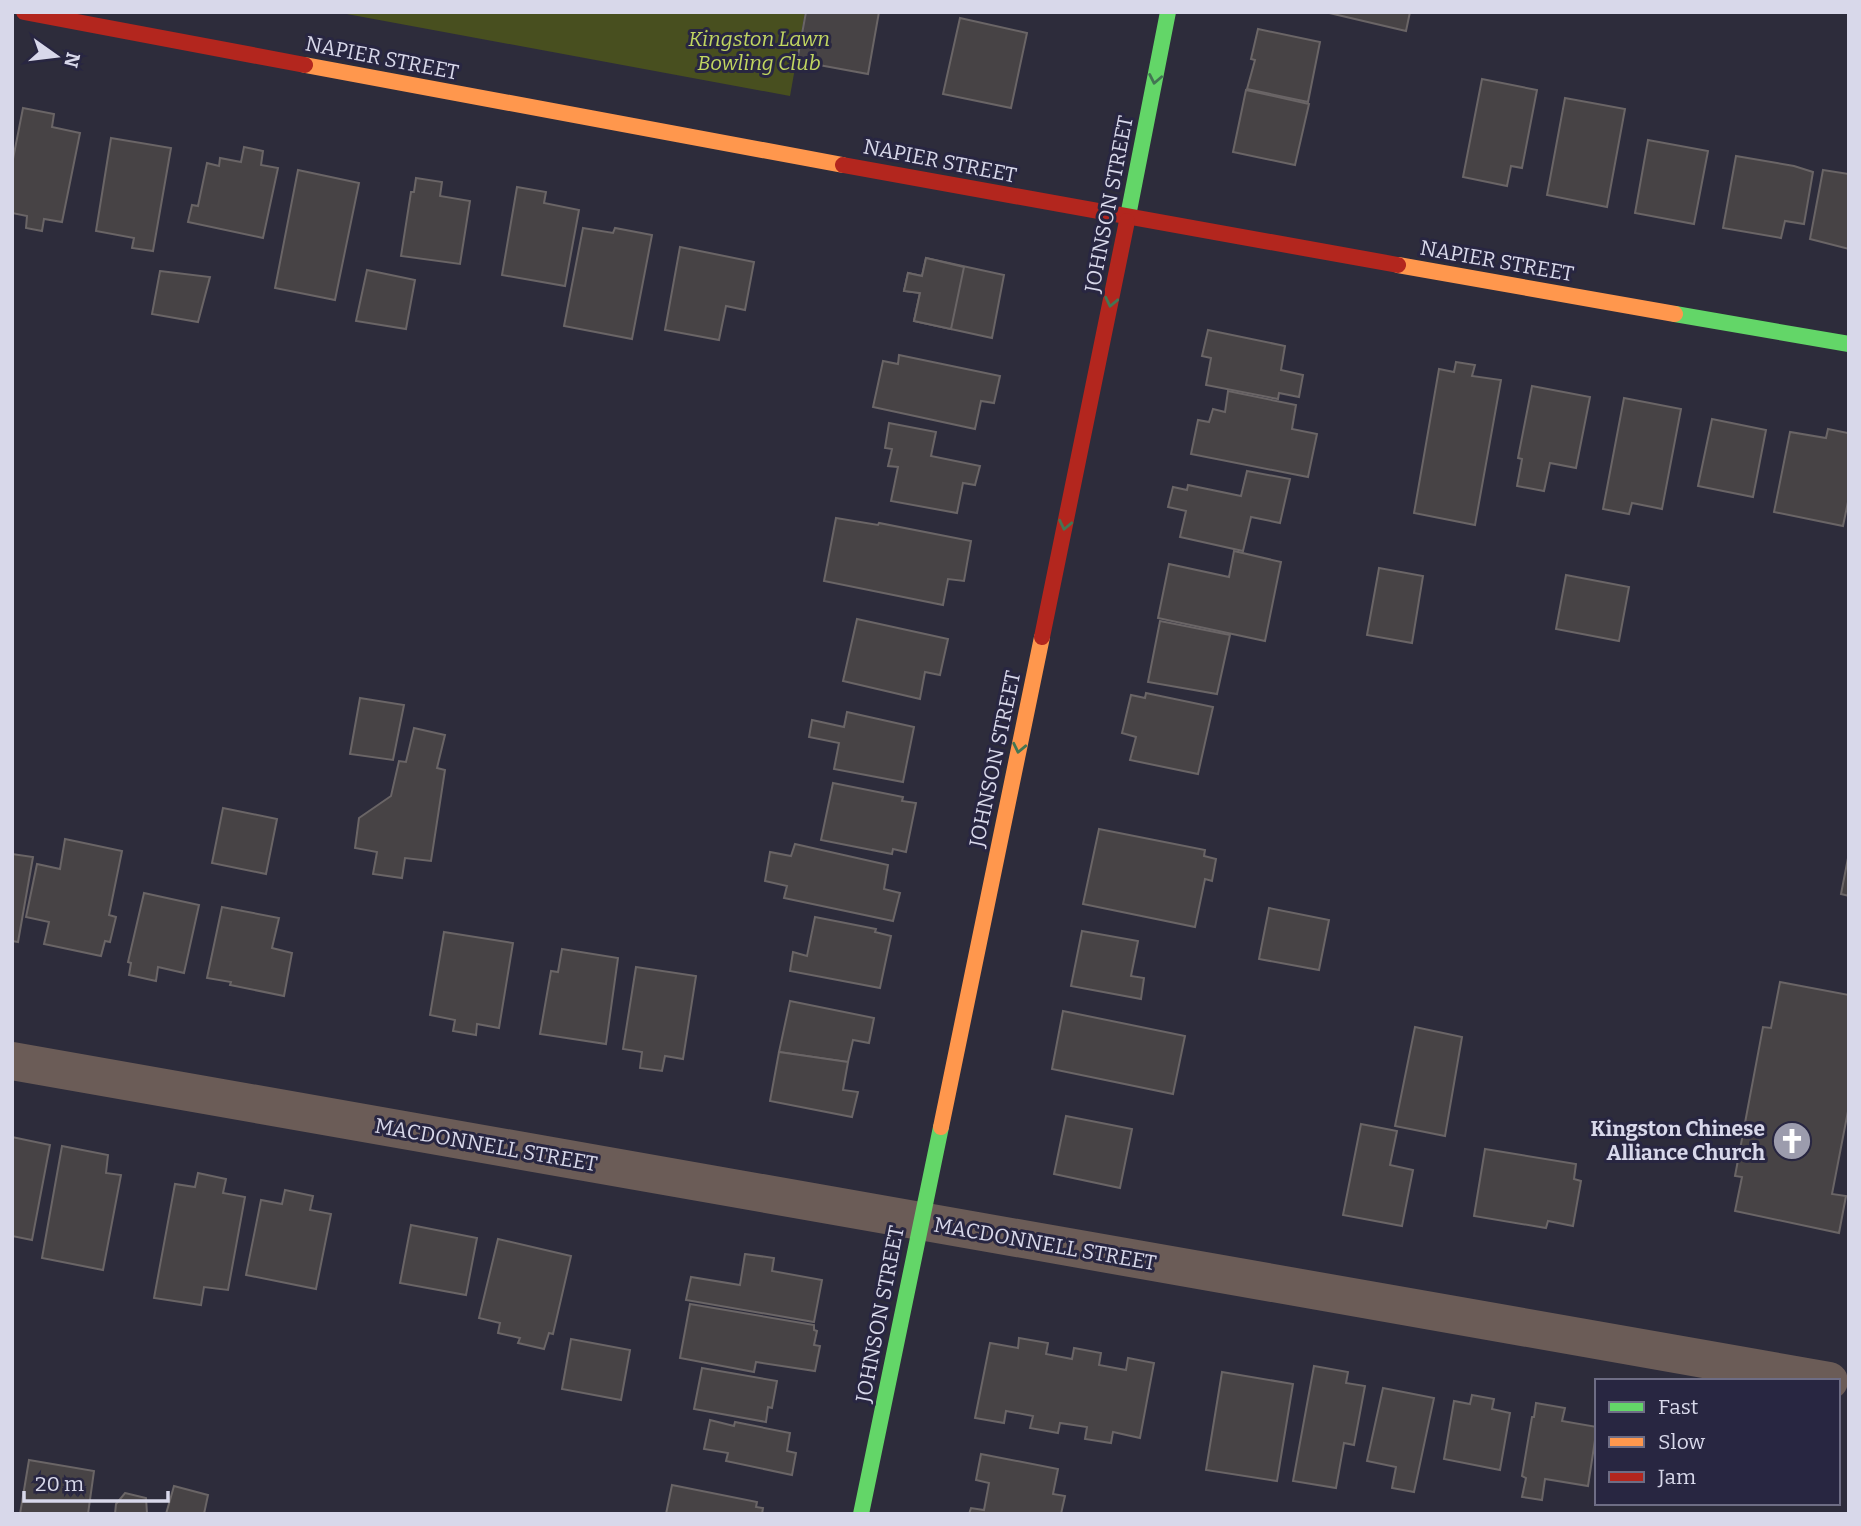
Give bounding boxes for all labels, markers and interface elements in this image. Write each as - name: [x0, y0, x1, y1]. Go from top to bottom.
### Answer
- north arrow: [21, 21, 91, 91]
- park label: Kingston Lawn Bowling Club: [688, 26, 830, 76]
- street label: NAPIER STREET: [303, 30, 461, 86]
- text: N: [59, 50, 85, 70]
- one-way arrow: [1148, 73, 1163, 85]
- street label: JOHNSON STREET: [1079, 113, 1139, 296]
- street label: NAPIER STREET: [861, 133, 1019, 189]
- street label: NAPIER STREET: [1418, 235, 1576, 287]
- one-way arrow: [1104, 296, 1119, 308]
- one-way arrow: [1058, 519, 1073, 531]
- street label: JOHNSON STREET: [963, 668, 1026, 851]
- one-way arrow: [1013, 742, 1028, 754]
- street label: MACDONNELL STREET: [373, 1113, 599, 1177]
- place label: Kingston Chinese Alliance Church: [1591, 1116, 1766, 1166]
- church icon: Kingston Chinese Alliance Church: [1771, 1120, 1813, 1162]
- street label: MACDONNELL STREET: [932, 1212, 1158, 1276]
- street label: JOHNSON STREET: [850, 1223, 910, 1406]
- legend: [1595, 1379, 1840, 1505]
- text: Fast: [1658, 1394, 1699, 1420]
- text: Slow: [1658, 1429, 1705, 1455]
- scale bar: [24, 1460, 168, 1504]
- text: Jam: [1657, 1464, 1696, 1490]
- text: 20 m: [35, 1471, 84, 1497]

